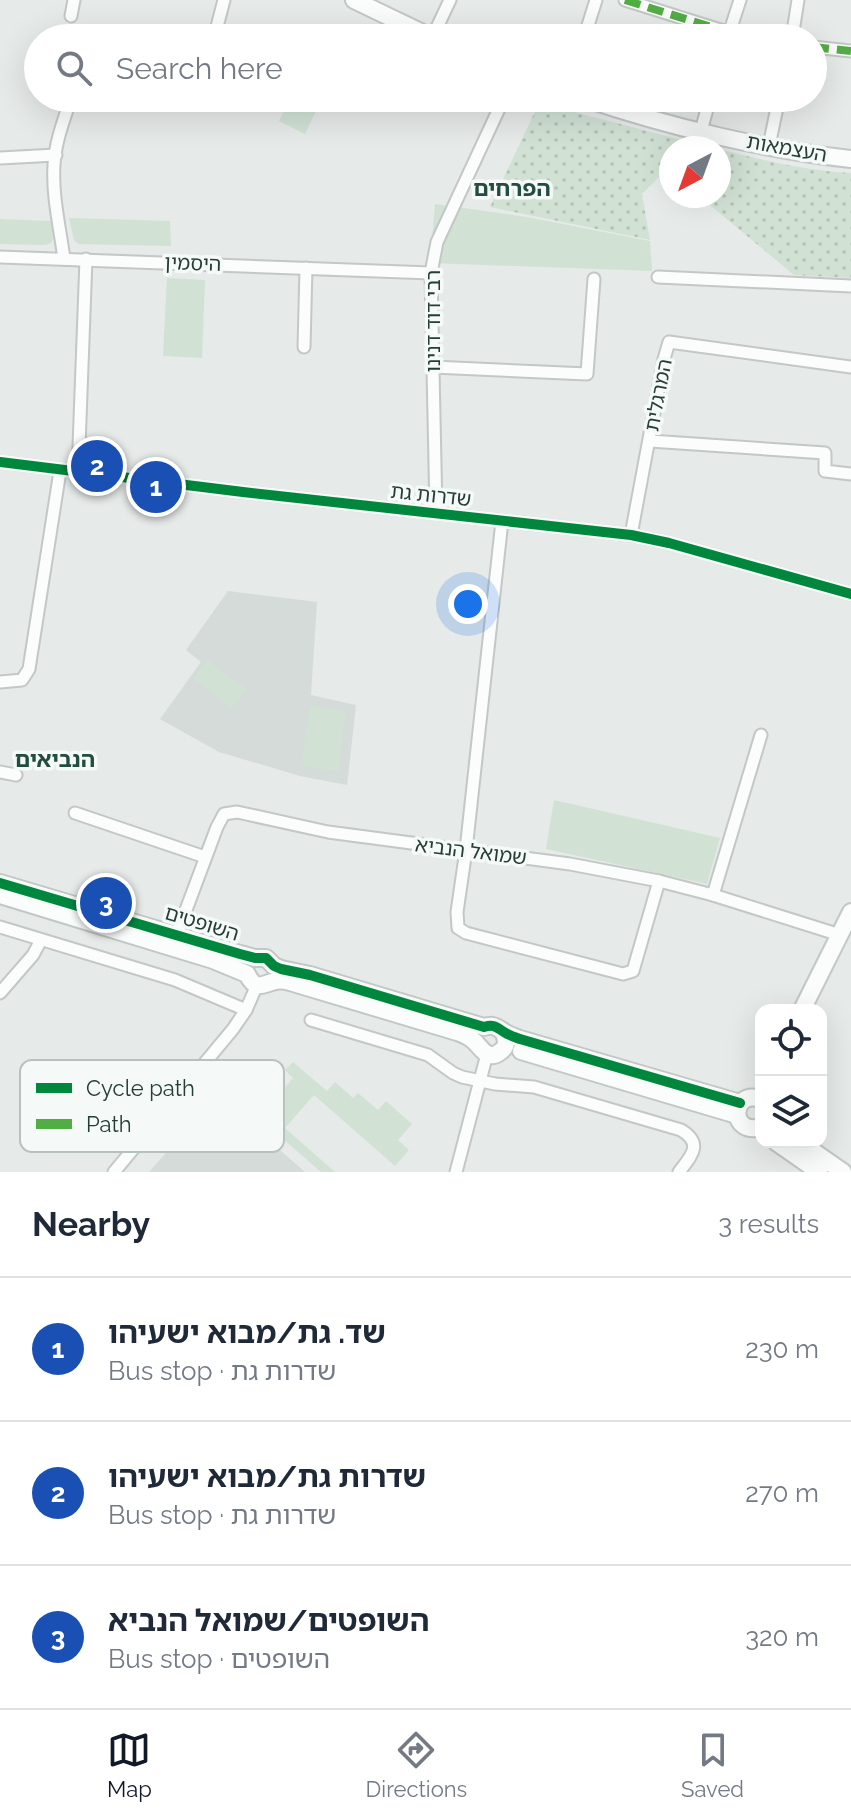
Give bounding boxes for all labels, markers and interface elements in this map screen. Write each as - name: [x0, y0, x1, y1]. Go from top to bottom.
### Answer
- search box: [24, 24, 827, 112]
- icon: search: [52, 46, 96, 90]
- text: Search here: [116, 51, 283, 86]
- street label: העצמאות: [745, 129, 829, 167]
- north arrow: [659, 136, 731, 208]
- district label: הפרחים: [473, 175, 551, 201]
- street label: היסמין: [164, 250, 222, 276]
- street label: רבי דוד דנינו: [421, 270, 445, 372]
- street label: המרגלית: [639, 357, 677, 433]
- pin: 2: [71, 436, 123, 496]
- pin: 1: [130, 457, 182, 517]
- street label: שדרות גת: [389, 479, 473, 511]
- your location: [448, 584, 488, 624]
- district label: הנביאים: [15, 746, 95, 772]
- street label: שמואל הנביא: [414, 832, 528, 870]
- pin: 3: [80, 873, 132, 933]
- street label: השופטים: [162, 900, 242, 946]
- map controls: [755, 1004, 827, 1148]
- button: locate: [755, 1004, 827, 1076]
- legend: [20, 1060, 284, 1152]
- text: Cycle path: [86, 1075, 195, 1101]
- button: layers: [755, 1076, 827, 1148]
- text: Path: [86, 1111, 132, 1137]
- text: Nearby: [32, 1204, 150, 1244]
- text: 3 results: [718, 1209, 819, 1239]
- text: שד. גת/מבוא ישעיהו: [108, 1315, 386, 1350]
- text: 1: [52, 1334, 64, 1364]
- text: 230 m: [745, 1334, 819, 1364]
- text: Bus stop · שדרות גת: [108, 1356, 336, 1386]
- text: שדרות גת/מבוא ישעיהו: [108, 1459, 426, 1494]
- text: 2: [51, 1478, 65, 1508]
- text: 270 m: [745, 1478, 819, 1508]
- text: Bus stop · שדרות גת: [108, 1500, 336, 1530]
- text: השופטים/שמואל הנביא: [108, 1603, 429, 1638]
- text: 3: [51, 1622, 65, 1652]
- text: 320 m: [745, 1622, 819, 1652]
- text: Bus stop · השופטים: [108, 1644, 330, 1674]
- tab: Map: [107, 1728, 152, 1802]
- tab: Directions: [366, 1728, 467, 1802]
- tab: Saved: [681, 1728, 744, 1802]

